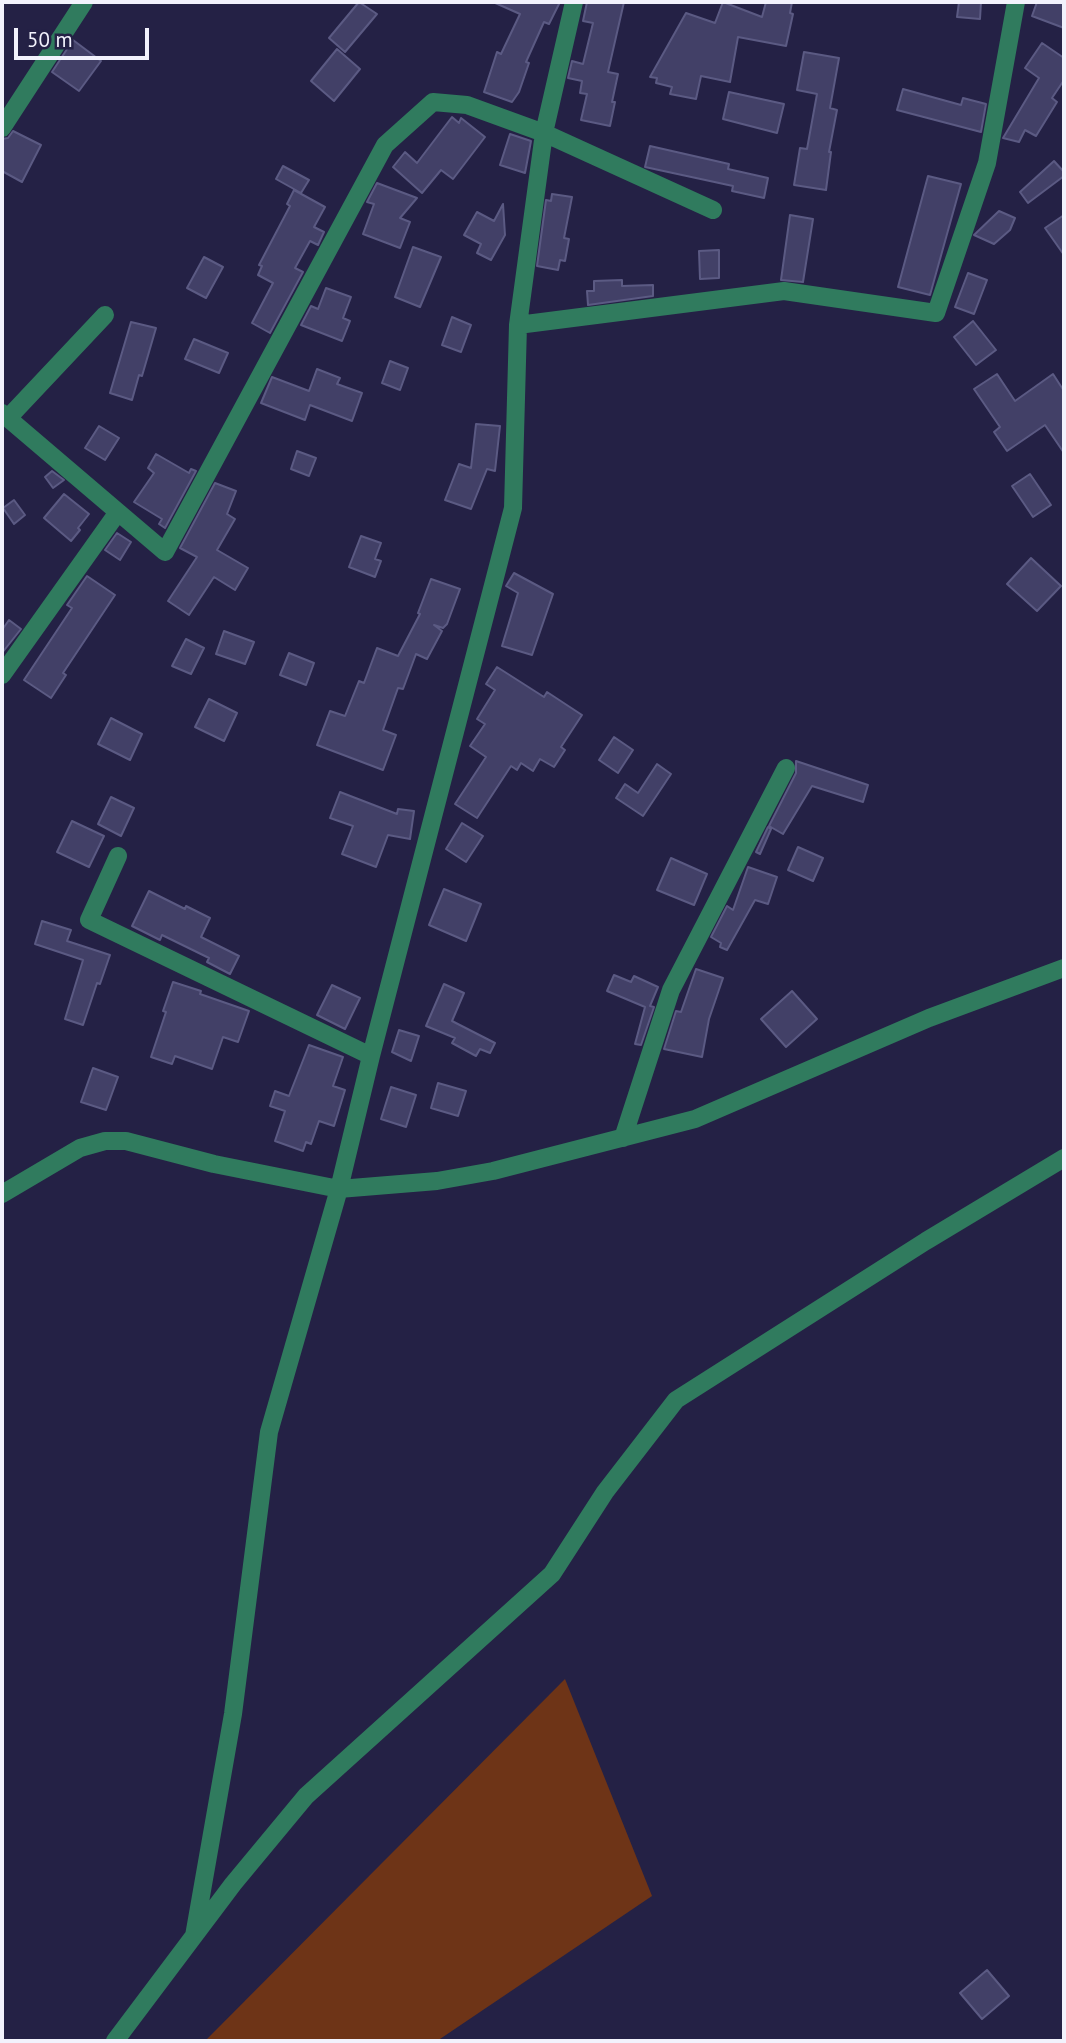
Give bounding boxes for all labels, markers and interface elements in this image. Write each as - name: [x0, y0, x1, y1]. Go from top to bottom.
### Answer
- scale bar: [18, 14, 152, 58]
- text: 50 m: [27, 26, 73, 53]

